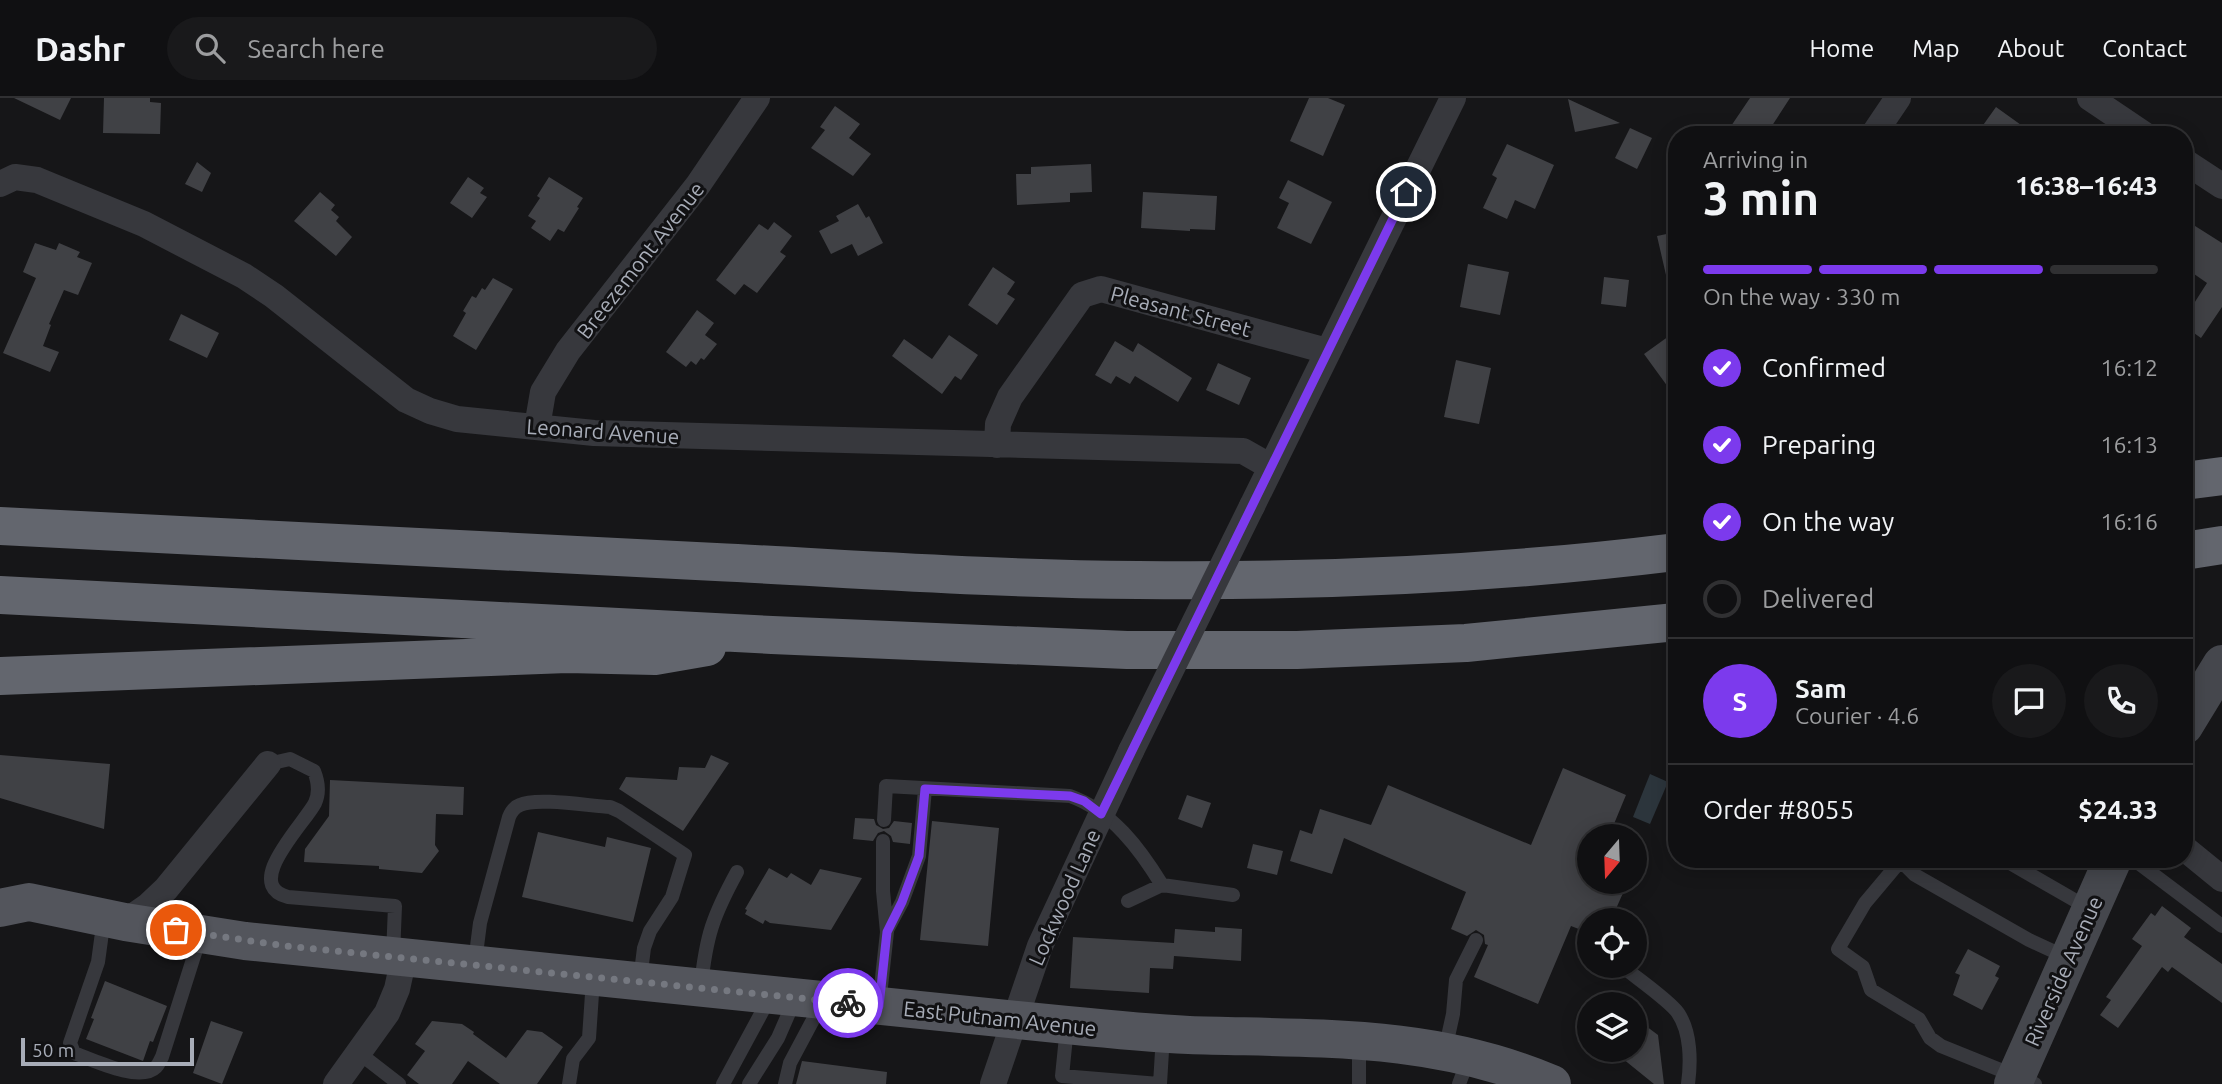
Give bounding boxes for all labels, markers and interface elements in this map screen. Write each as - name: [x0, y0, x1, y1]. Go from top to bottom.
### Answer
- search box: [167, 17, 657, 80]
- icon: search: [191, 29, 229, 67]
- text: Dashr: [35, 30, 125, 67]
- text: Search here: [247, 34, 385, 63]
- text: Home: [1809, 35, 1874, 62]
- text: Map: [1912, 35, 1959, 62]
- text: About: [1997, 35, 2064, 62]
- text: Contact: [2102, 35, 2187, 62]
- text: Arriving in: [1703, 147, 1808, 172]
- pin: [1376, 162, 1436, 222]
- text: 16:38–16:43: [2015, 171, 2158, 200]
- text: 3 min: [1703, 172, 1819, 224]
- icon: home: [1387, 173, 1425, 211]
- street label: Breezemont Avenue: [572, 177, 708, 343]
- street label: Pleasant Street: [1108, 281, 1254, 341]
- text: On the way · 330 m: [1703, 284, 1900, 309]
- icon: check: [1703, 349, 1741, 387]
- text: Confirmed: [1762, 353, 1886, 382]
- text: 16:12: [2100, 355, 2158, 380]
- street label: Leonard Avenue: [526, 414, 680, 448]
- icon: check: [1703, 426, 1741, 464]
- text: Preparing: [1762, 430, 1876, 459]
- text: 16:13: [2100, 432, 2158, 457]
- icon: check: [1703, 503, 1741, 541]
- text: On the way: [1762, 507, 1894, 536]
- text: 16:16: [2100, 509, 2158, 534]
- text: Delivered: [1762, 584, 1874, 613]
- button: chat: [1992, 664, 2066, 738]
- button: phone: [2084, 664, 2158, 738]
- text: Sam: [1795, 674, 1847, 703]
- text: S: [1733, 687, 1747, 716]
- text: Courier · 4.6: [1795, 703, 1919, 728]
- text: Order #8055: [1703, 795, 1854, 824]
- text: $24.33: [2078, 795, 2158, 824]
- north arrow: [1577, 824, 1647, 894]
- map controls: [1577, 824, 1647, 1062]
- street label: Lockwood Lane: [1023, 825, 1105, 969]
- street label: Riverside Avenue: [2019, 892, 2107, 1050]
- pin: [146, 900, 206, 960]
- button: locate: [1577, 908, 1647, 978]
- icon: bag: [157, 911, 195, 949]
- courier: [813, 968, 883, 1038]
- icon: bike: [829, 984, 867, 1022]
- button: layers: [1577, 992, 1647, 1062]
- street label: East Putnam Avenue: [902, 996, 1098, 1040]
- scale bar: [21, 1035, 194, 1067]
- text: 50 m: [32, 1039, 74, 1061]

